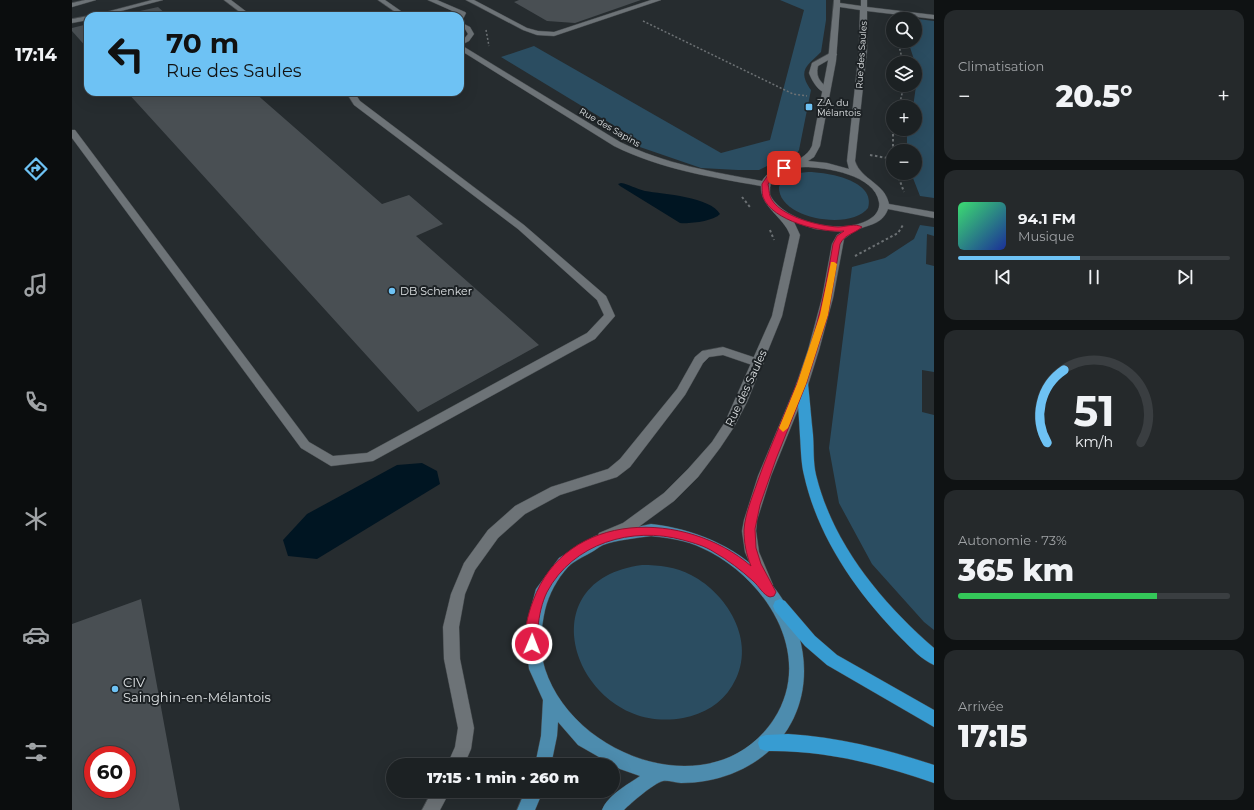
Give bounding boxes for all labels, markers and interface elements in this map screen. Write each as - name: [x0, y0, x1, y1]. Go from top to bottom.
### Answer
- map controls: [886, 12, 922, 180]
- button: search: [886, 12, 922, 48]
- street label: Rue des Saules: [853, 20, 869, 89]
- text: 70 m: [166, 26, 239, 60]
- icon: left: [100, 28, 152, 80]
- text: 17:14: [15, 44, 57, 66]
- button: layers: [886, 56, 922, 92]
- text: Climatisation: [958, 58, 1044, 74]
- text: Rue des Saules: [166, 60, 302, 82]
- text: 20.5°: [1055, 78, 1133, 115]
- text: −: [958, 83, 971, 110]
- text: +: [1217, 83, 1230, 110]
- place label: Z.A. du Mélantois: [817, 97, 861, 118]
- button: +: [886, 100, 922, 136]
- marker: Z.A. du Mélantois: [804, 102, 814, 112]
- street label: Rue des Sapins: [578, 105, 643, 149]
- button: −: [886, 144, 922, 180]
- pin: [767, 151, 801, 185]
- icon: directions: [22, 155, 50, 183]
- icon: arrive: [773, 157, 795, 179]
- text: 94.1 FM: [1018, 209, 1076, 228]
- text: Musique: [1018, 228, 1074, 244]
- icon: previous: [992, 266, 1014, 288]
- icon: pause: [1083, 266, 1105, 288]
- icon: next: [1174, 266, 1196, 288]
- icon: music: [22, 271, 50, 299]
- place label: DB Schenker: [400, 284, 472, 298]
- marker: DB Schenker: [387, 286, 397, 296]
- street label: Rue des Saules: [722, 347, 770, 428]
- text: 51: [1073, 386, 1115, 436]
- icon: phone: [22, 388, 50, 416]
- text: km/h: [1075, 433, 1113, 451]
- icon: climate: [22, 505, 50, 533]
- text: Autonomie · 73%: [958, 532, 1067, 548]
- text: 365 km: [958, 552, 1074, 589]
- icon: car: [22, 621, 50, 649]
- position arrow: [511, 623, 553, 665]
- place label: CIV Sainghin-en-Mélantois: [123, 674, 271, 705]
- marker: CIV Sainghin-en-Mélantois: [110, 684, 120, 694]
- text: Arrivée: [958, 698, 1004, 714]
- text: 17:15: [958, 718, 1027, 755]
- icon: filters: [22, 738, 50, 766]
- speed limit sign: 60: [84, 746, 136, 798]
- text: 17:15 · 1 min · 260 m: [427, 768, 579, 787]

